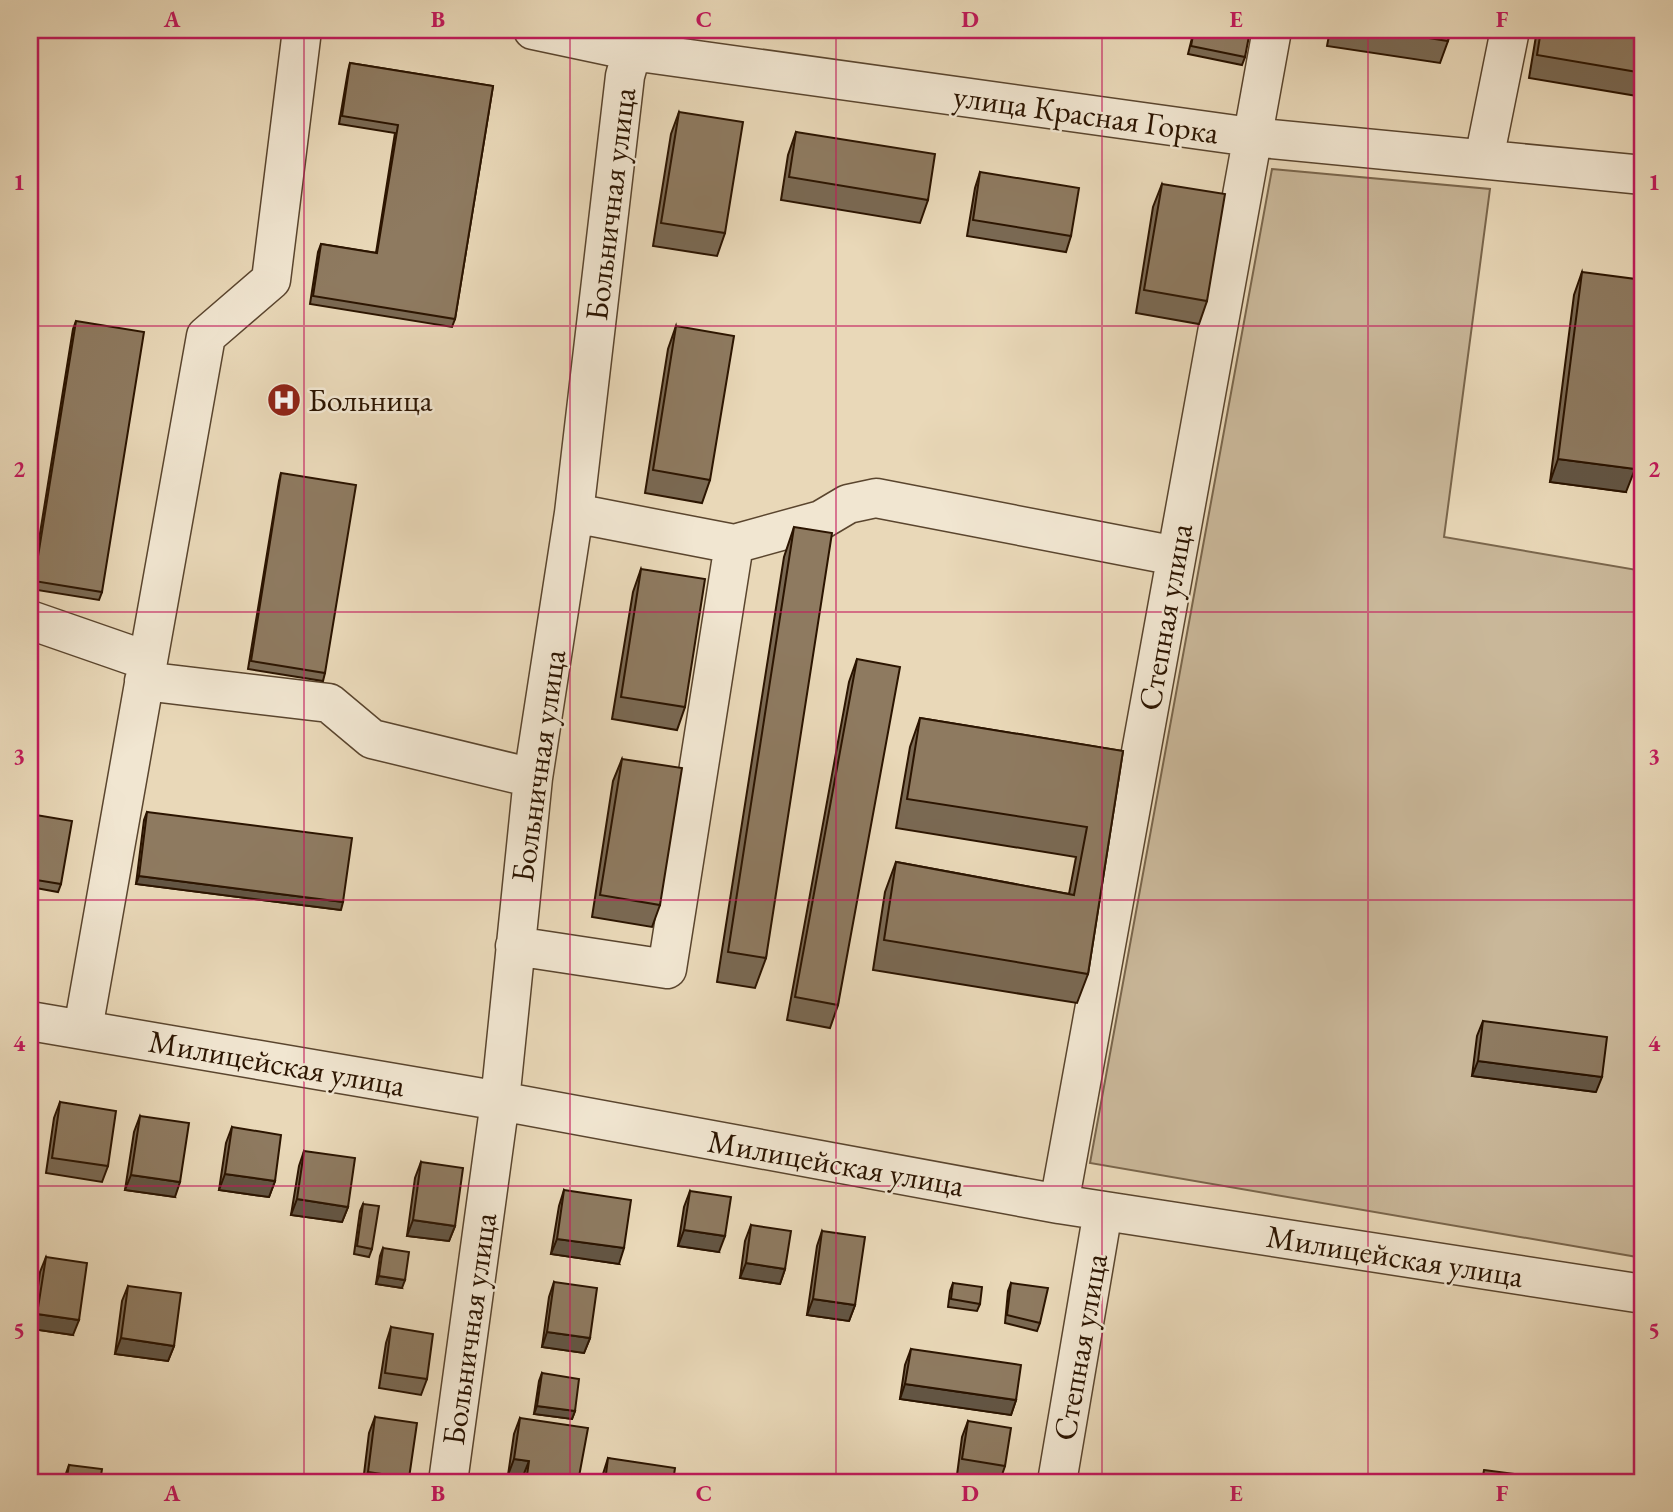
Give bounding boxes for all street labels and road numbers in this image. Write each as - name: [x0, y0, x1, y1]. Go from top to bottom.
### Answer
- street label: улица Красная Горка: [951, 75, 1222, 153]
- street label: Больничная улица: [575, 85, 645, 323]
- street label: Степная улица: [1128, 520, 1202, 714]
- street label: Больничная улица: [501, 647, 575, 885]
- street label: Милицейская улица: [146, 1020, 409, 1106]
- street label: Милицейская улица: [705, 1120, 968, 1206]
- street label: Больничная улица: [432, 1210, 506, 1448]
- street label: Милицейская улица: [1264, 1215, 1527, 1297]
- street label: Степная улица: [1043, 1250, 1117, 1444]

